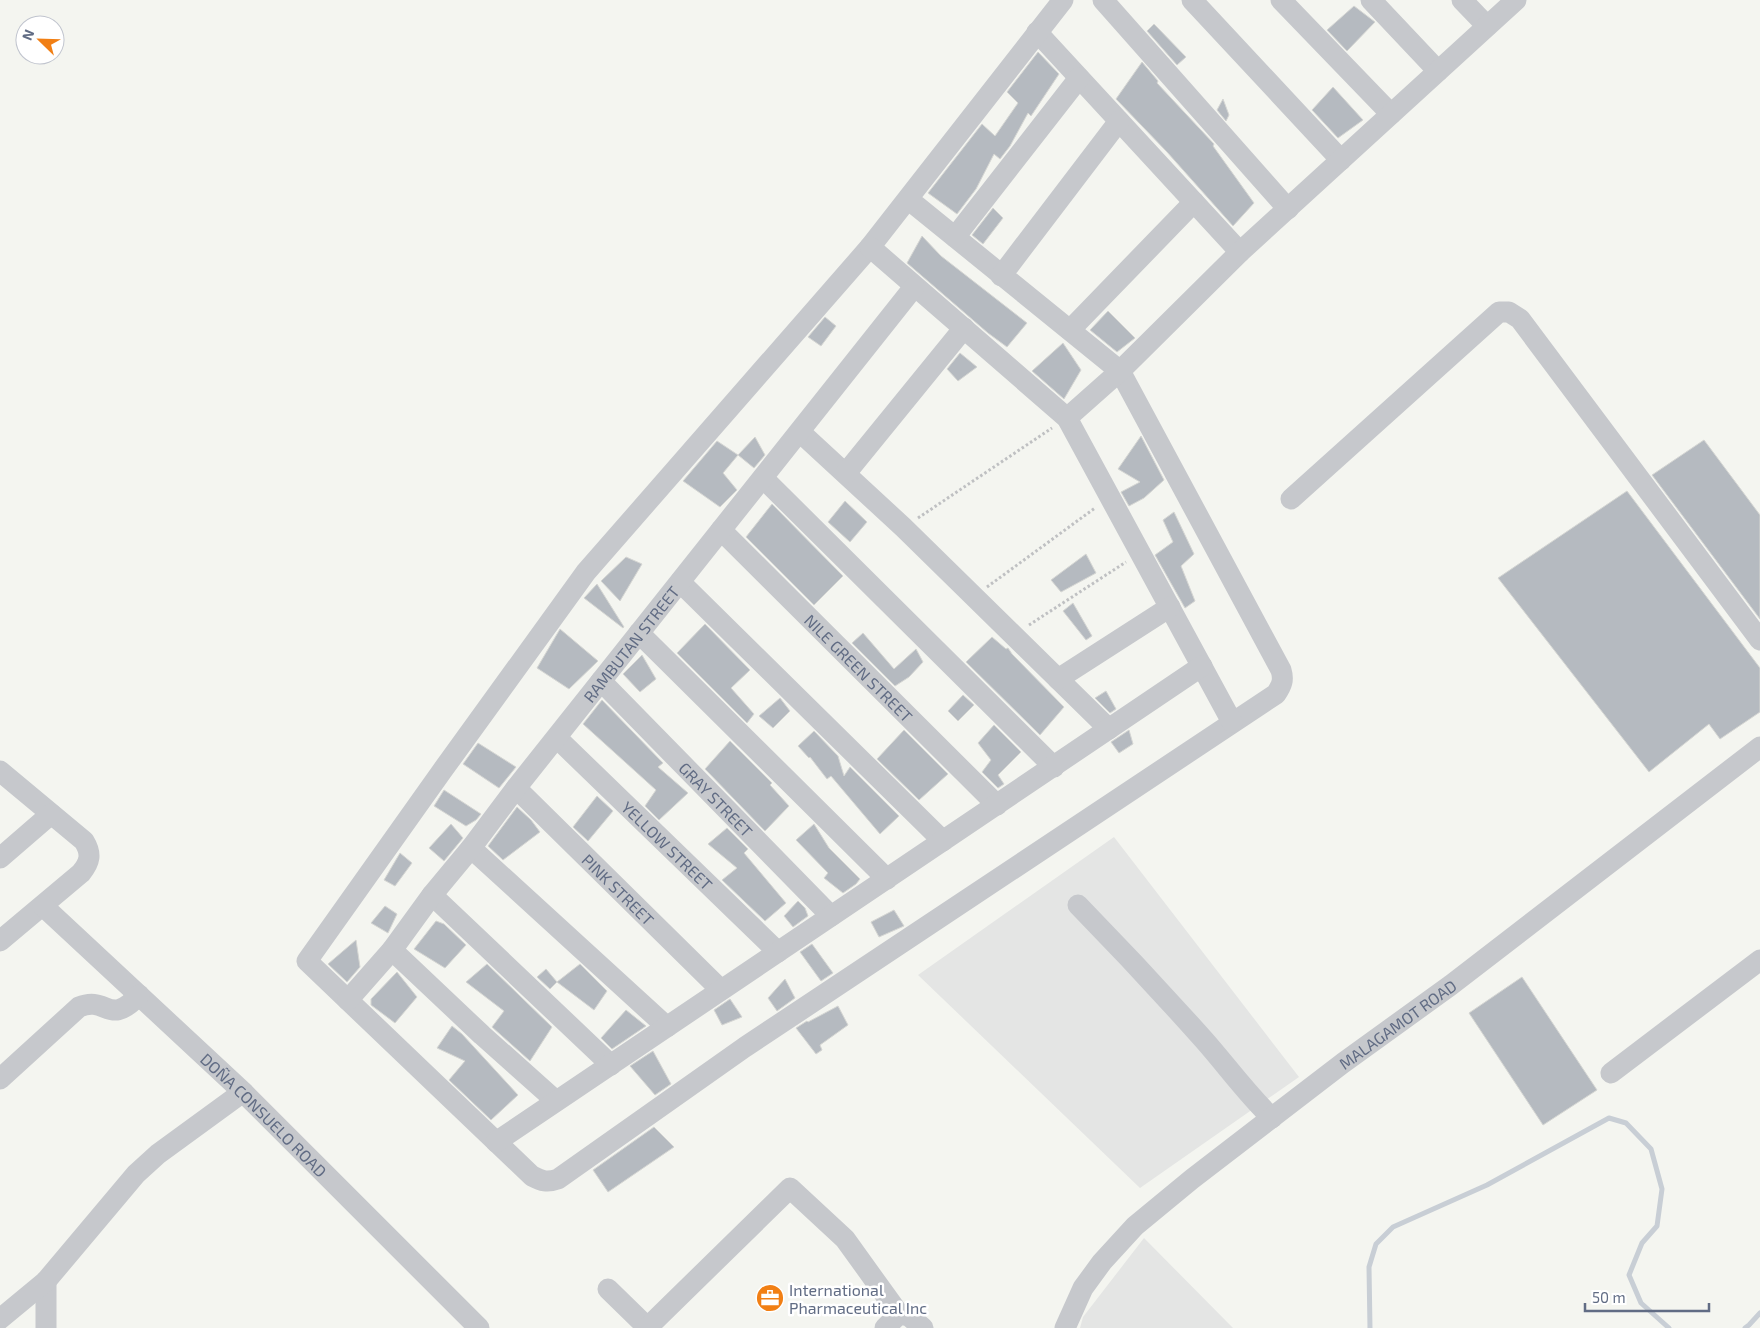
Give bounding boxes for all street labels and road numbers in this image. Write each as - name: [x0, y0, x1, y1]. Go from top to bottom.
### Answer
- street label: RAMBUTAN STREET: [579, 582, 683, 706]
- street label: NILE GREEN STREET: [801, 610, 917, 725]
- street label: GRAY STREET: [676, 758, 757, 840]
- street label: YELLOW STREET: [618, 797, 717, 893]
- street label: PINK STREET: [579, 850, 658, 929]
- street label: MALAGAMOT ROAD: [1335, 975, 1460, 1073]
- street label: DOÑA CONSUELO ROAD: [197, 1049, 331, 1180]

